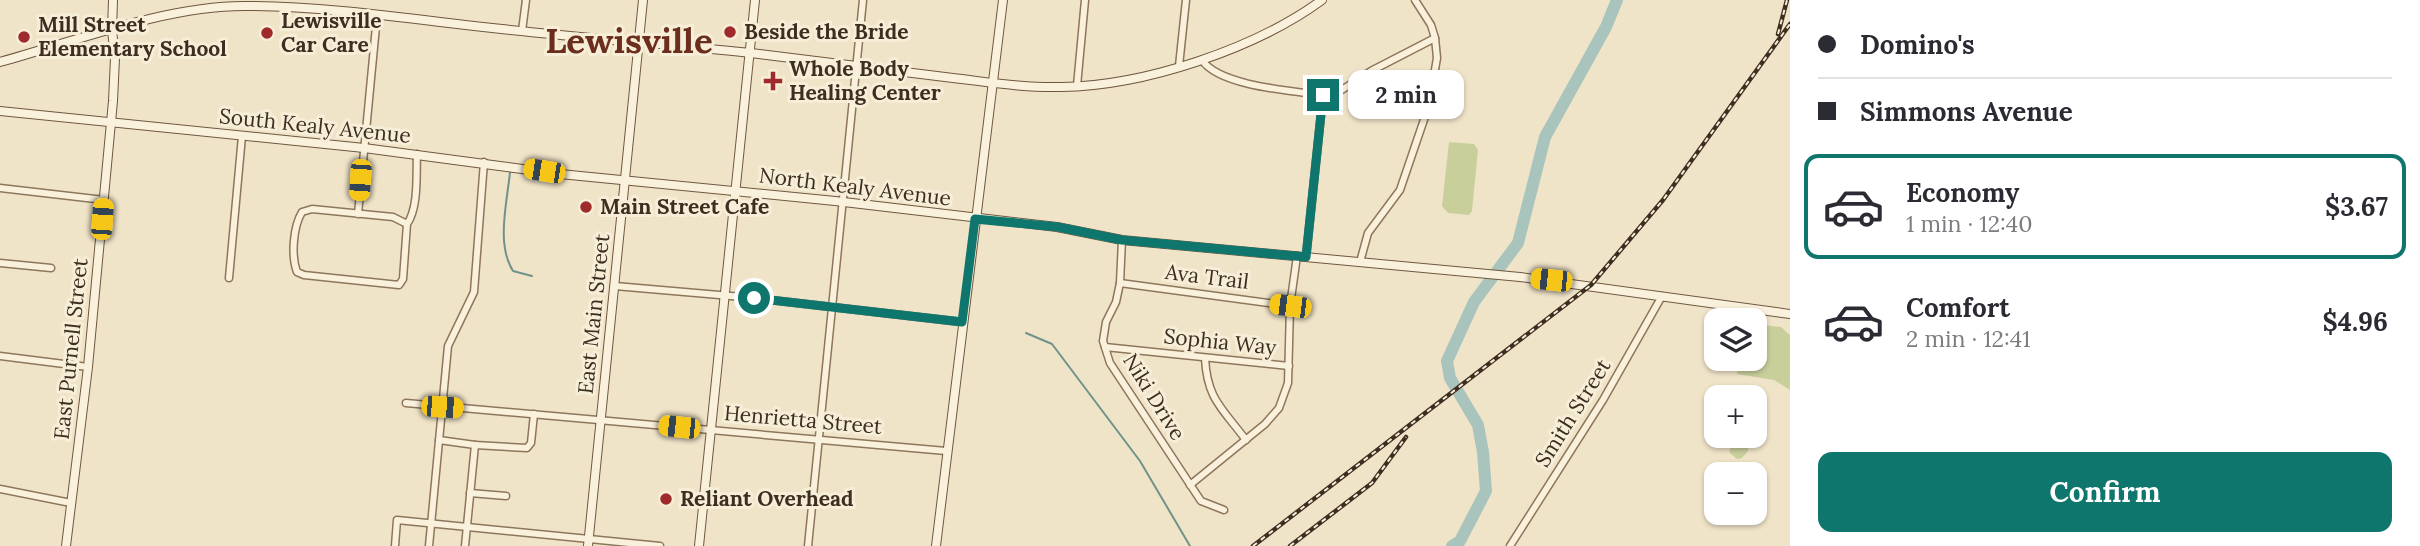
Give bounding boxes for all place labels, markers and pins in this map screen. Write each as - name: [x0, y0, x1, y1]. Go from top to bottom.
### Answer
- place label: Lewisville Car Care: [281, 7, 382, 58]
- place label: Mill Street Elementary School: [38, 11, 227, 62]
- place label: Beside the Bride: [744, 18, 909, 45]
- marker: Beside the Bride: [722, 24, 738, 40]
- marker: Lewisville Car Care: [259, 25, 275, 41]
- marker: Mill Street Elementary School: [16, 29, 32, 45]
- place label: Whole Body Healing Center: [789, 55, 941, 106]
- marker: Whole Body Healing Center: [763, 71, 783, 91]
- place label: Main Street Cafe: [600, 193, 769, 220]
- marker: Main Street Cafe: [578, 199, 594, 215]
- place label: Reliant Overhead: [680, 485, 854, 512]
- marker: Reliant Overhead: [658, 491, 674, 507]

